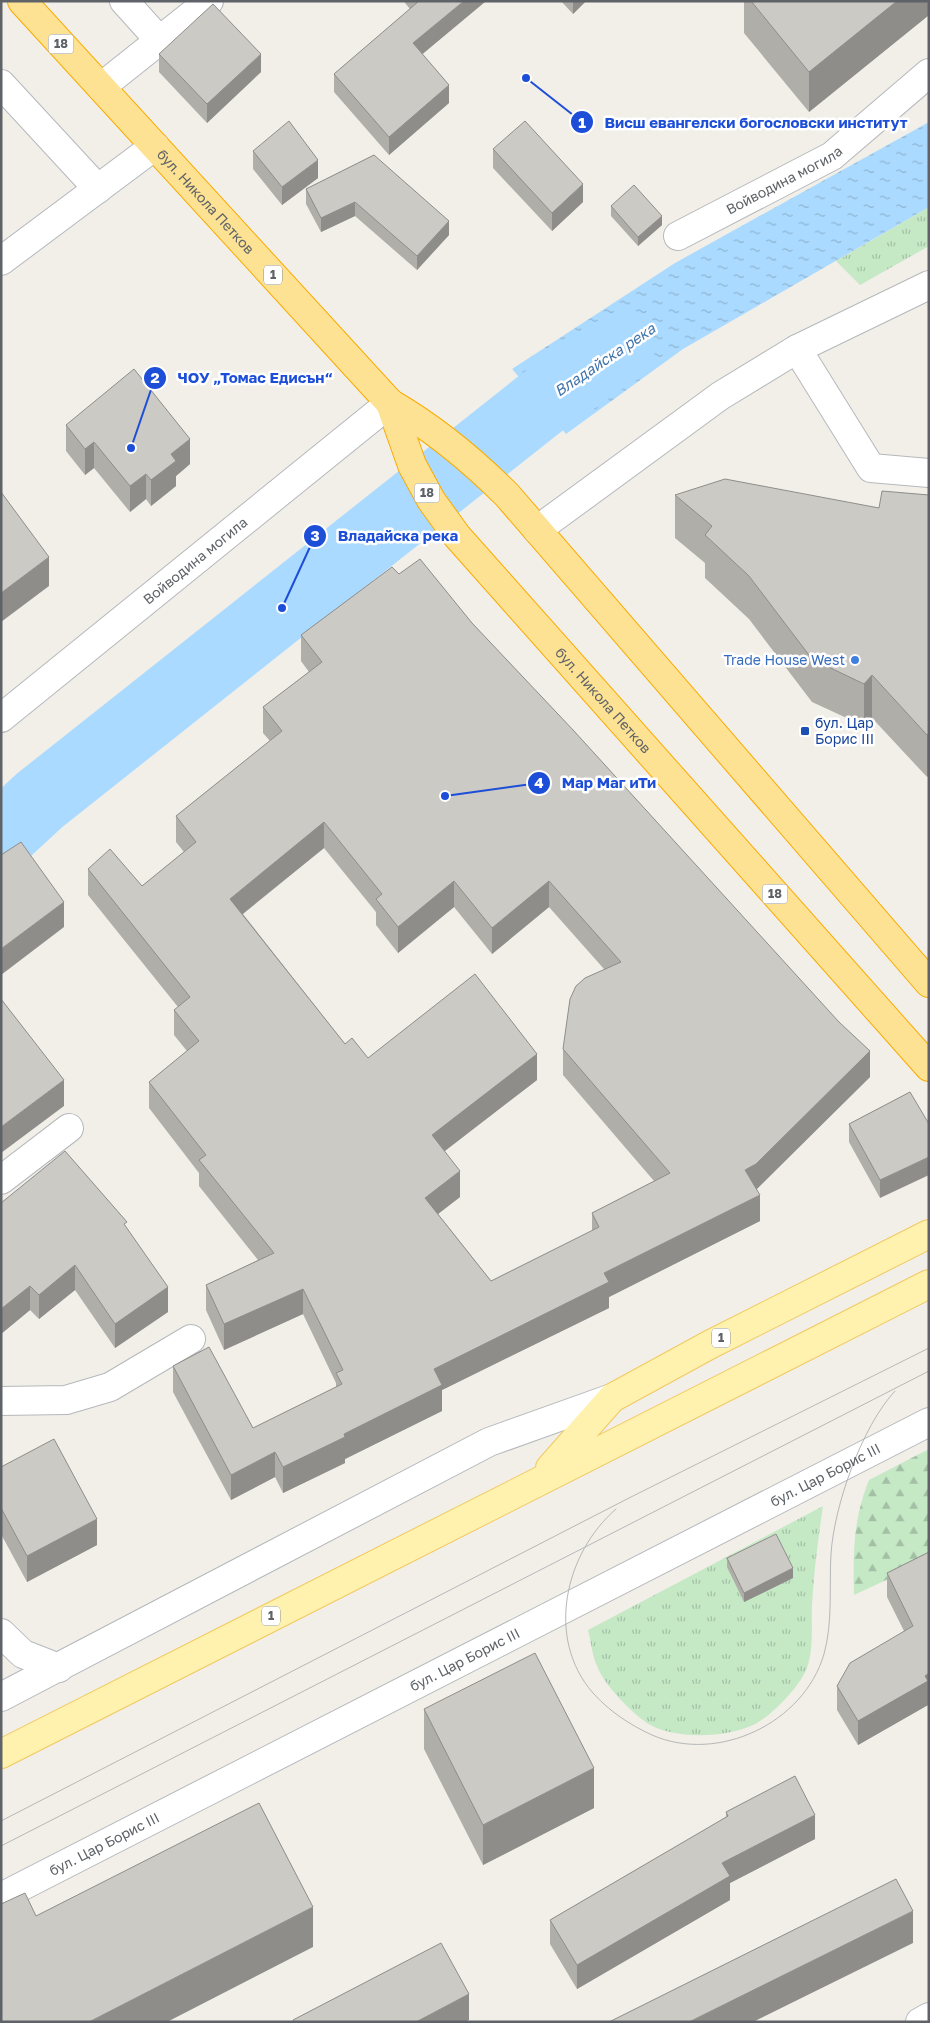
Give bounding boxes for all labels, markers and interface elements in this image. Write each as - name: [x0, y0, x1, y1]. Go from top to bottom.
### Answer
- road number: 18: [48, 34, 74, 54]
- callout: Висш евангелски богословски институт: [569, 107, 918, 137]
- text: 1: [578, 113, 586, 131]
- text: Висш евангелски богословски институт: [604, 113, 908, 131]
- street label: Войводина могила: [723, 142, 846, 218]
- street label: бул. Никола Петков: [154, 145, 258, 257]
- road number: 1: [264, 266, 282, 284]
- water label: Владайска река: [551, 318, 659, 400]
- callout: ЧОУ „Томас Едисън“: [143, 363, 343, 393]
- text: 2: [150, 368, 160, 386]
- text: ЧОУ „Томас Едисън“: [177, 368, 333, 386]
- road number: 18: [414, 483, 440, 502]
- street label: Войводина могила: [139, 513, 251, 608]
- callout: Владайска река: [302, 521, 468, 551]
- text: 3: [310, 526, 320, 544]
- text: Владайска река: [338, 526, 458, 544]
- street label: бул. Никола Петков: [552, 644, 655, 757]
- place label: Trade House West: [724, 651, 845, 668]
- marker: Trade House West: [849, 654, 861, 666]
- place label: бул. Цар Борис ІІІ: [815, 714, 874, 747]
- marker: бул. Цар Борис ІІІ: [799, 725, 811, 737]
- callout: Мар Маг иТи: [527, 768, 666, 798]
- text: 4: [534, 773, 544, 791]
- text: Мар Маг иТи: [562, 773, 656, 791]
- road number: 18: [762, 884, 788, 904]
- road number: 1: [712, 1329, 730, 1348]
- street label: бул. Цар Борис III: [767, 1439, 883, 1510]
- road number: 1: [262, 1606, 280, 1625]
- street label: бул. Цар Борис III: [407, 1624, 523, 1694]
- street label: бул. Цар Борис III: [46, 1808, 162, 1879]

